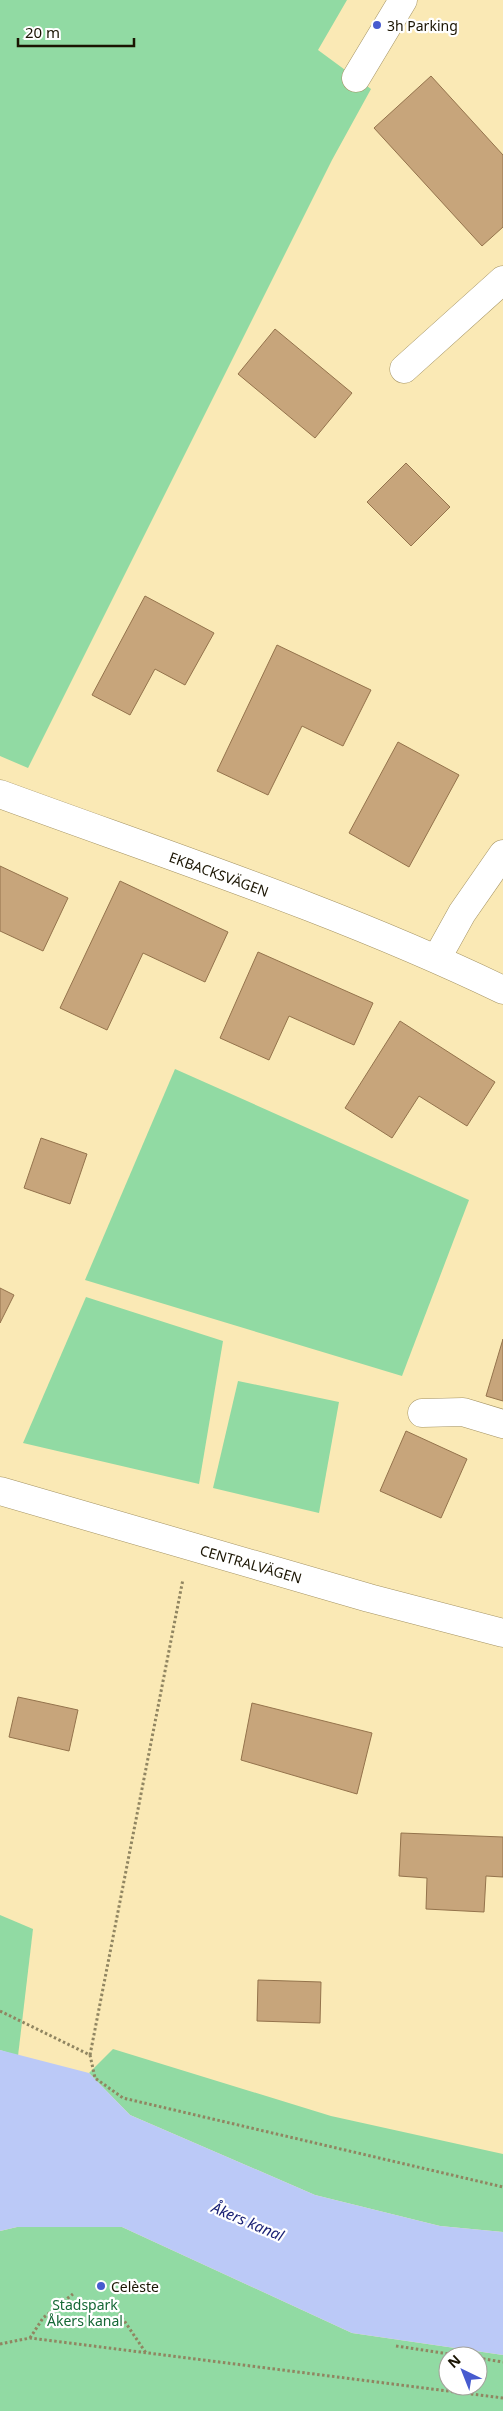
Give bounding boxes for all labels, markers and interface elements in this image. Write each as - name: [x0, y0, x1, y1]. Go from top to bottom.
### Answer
- scale bar: [18, 15, 134, 47]
- place label: 3h Parking: [387, 16, 458, 35]
- marker: 3h Parking: [371, 19, 383, 31]
- text: 20 m: [25, 22, 60, 42]
- street label: EKBACKSVÄGEN: [167, 847, 271, 901]
- street label: CENTRALVÄGEN: [198, 1540, 304, 1588]
- water label: Åkers kanal: [208, 2196, 288, 2246]
- place label: Celèste: [111, 2277, 159, 2296]
- marker: Celèste: [95, 2280, 107, 2292]
- park label: Stadspark Åkers kanal: [47, 2295, 123, 2330]
- north arrow: [438, 2346, 488, 2396]
- text: N: [443, 2350, 464, 2372]

